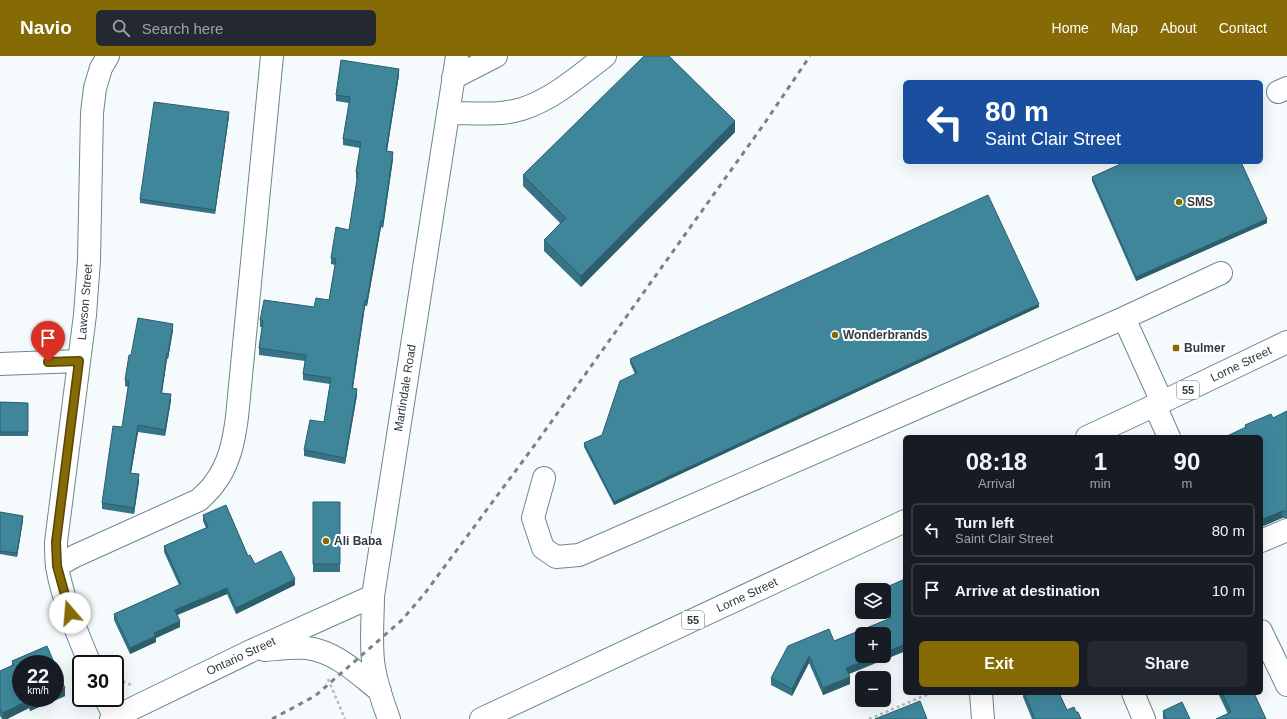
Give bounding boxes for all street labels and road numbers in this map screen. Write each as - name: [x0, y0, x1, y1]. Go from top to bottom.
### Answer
- street label: Lawson Street: [75, 263, 95, 341]
- street label: Martindale Road: [391, 343, 419, 433]
- street label: Lorne Street: [1208, 343, 1274, 385]
- road number: 55: [1177, 381, 1199, 399]
- street label: Lorne Street: [714, 574, 780, 615]
- road number: 55: [682, 611, 704, 629]
- street label: Ontario Street: [204, 634, 278, 678]

